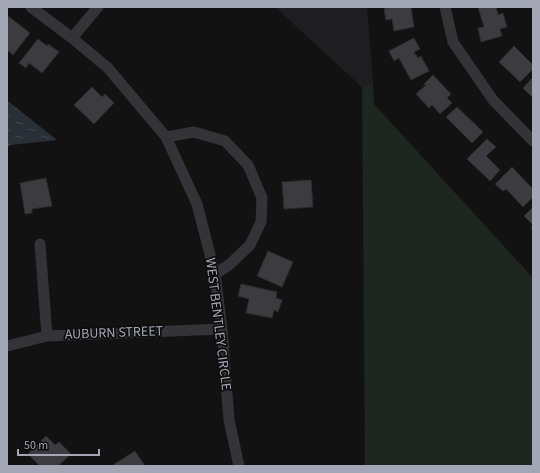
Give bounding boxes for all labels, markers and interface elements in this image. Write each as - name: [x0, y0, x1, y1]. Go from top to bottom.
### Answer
- street label: WEST BENTLEY CIRCLE: [200, 257, 236, 391]
- street label: AUBURN STREET: [64, 321, 164, 345]
- scale bar: [18, 431, 99, 457]
- text: 50 m: [24, 437, 48, 454]

